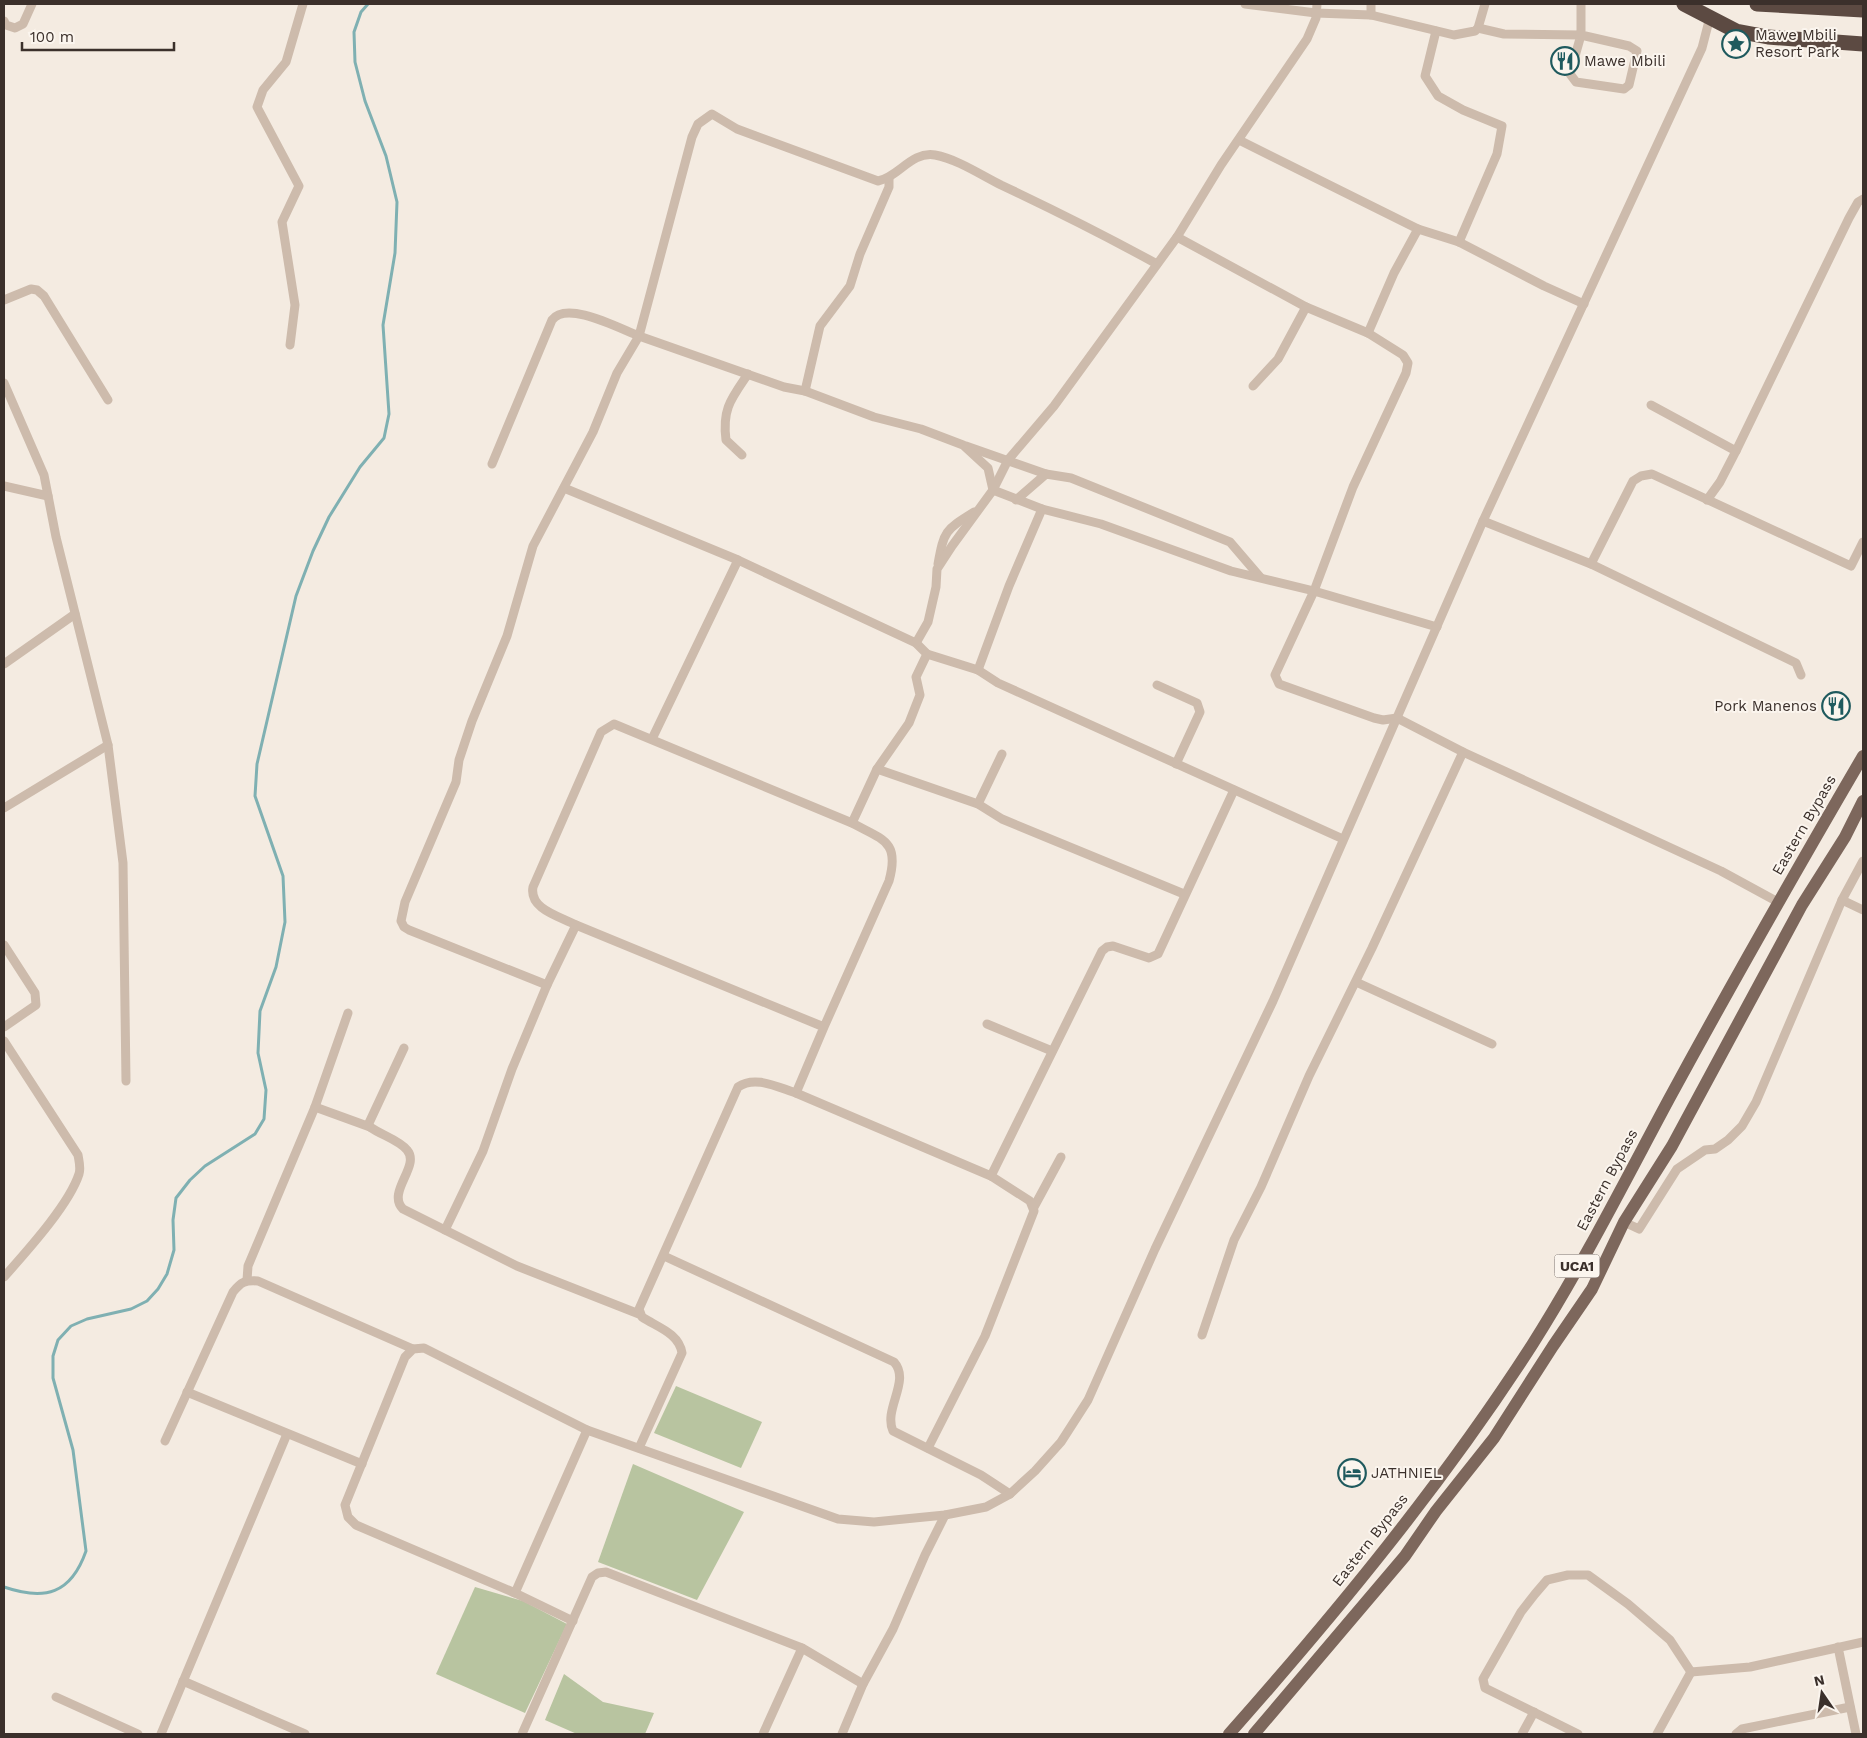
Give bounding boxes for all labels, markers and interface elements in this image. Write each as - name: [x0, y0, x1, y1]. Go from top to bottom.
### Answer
- scale bar: [22, 20, 175, 52]
- place label: Mawe Mbili Resort Park: [1755, 26, 1840, 61]
- text: 100 m: [30, 28, 74, 46]
- place icon: Mawe Mbili Resort Park: [1721, 29, 1751, 59]
- restaurant icon: Mawe Mbili: [1550, 46, 1580, 76]
- place label: Mawe Mbili: [1584, 52, 1666, 70]
- restaurant icon: Pork Manenos: [1821, 691, 1851, 721]
- place label: Pork Manenos: [1714, 697, 1817, 715]
- street label: Eastern Bypass: [1768, 772, 1840, 878]
- street label: Eastern Bypass: [1573, 1126, 1641, 1234]
- road number: UCA1: [1554, 1254, 1600, 1278]
- hotel icon: JATHNIEL: [1337, 1458, 1367, 1488]
- place label: JATHNIEL: [1371, 1464, 1442, 1482]
- street label: Eastern Bypass: [1328, 1490, 1412, 1590]
- north arrow: [1797, 1668, 1847, 1718]
- text: N: [1812, 1671, 1826, 1689]

